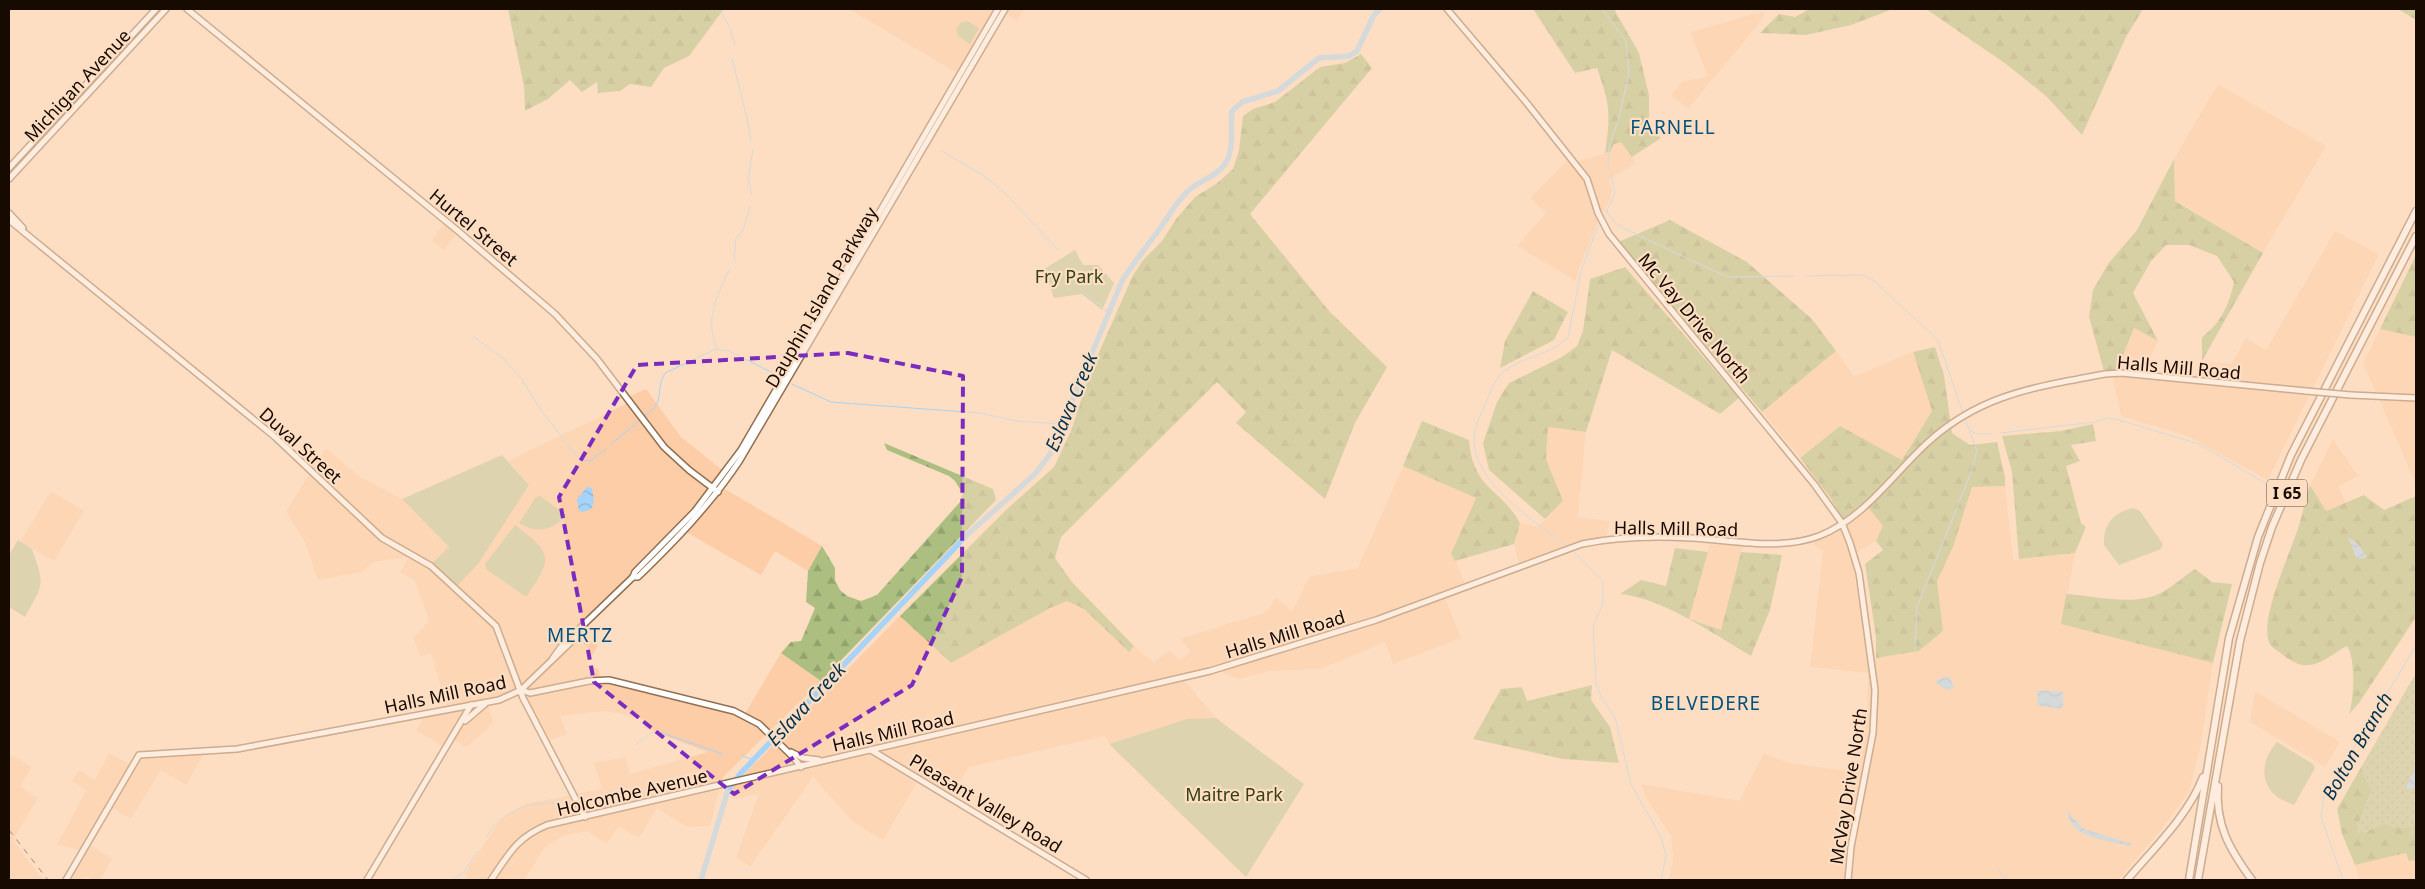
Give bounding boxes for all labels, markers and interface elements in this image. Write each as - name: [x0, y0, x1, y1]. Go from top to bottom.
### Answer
- street label: Michigan Avenue: [19, 24, 135, 146]
- district label: FARNELL: [1630, 114, 1716, 140]
- street label: Hurtel Street: [425, 183, 524, 271]
- street label: Dauphin Island Parkway: [759, 202, 883, 392]
- street label: Mc Vay Drive North: [1633, 248, 1757, 388]
- park label: Fry Park: [1035, 264, 1104, 288]
- water label: Eslava Creek: [1039, 348, 1104, 455]
- street label: Halls Mill Road: [2116, 350, 2242, 384]
- street label: Duval Street: [255, 402, 348, 489]
- road number: I 65: [2267, 479, 2307, 506]
- street label: Halls Mill Road: [1614, 515, 1738, 541]
- street label: Halls Mill Road: [1222, 604, 1348, 664]
- district label: MERTZ: [547, 622, 613, 648]
- water label: Eslava Creek: [761, 656, 852, 751]
- street label: Halls Mill Road: [382, 669, 508, 719]
- water label: Bolton Branch: [2316, 688, 2398, 804]
- district label: BELVEDERE: [1651, 690, 1761, 716]
- street label: Halls Mill Road: [830, 705, 956, 757]
- street label: McVay Drive North: [1824, 706, 1872, 866]
- street label: Pleasant Valley Road: [905, 748, 1067, 858]
- street label: Holcombe Avenue: [554, 763, 710, 821]
- park label: Maitre Park: [1185, 782, 1283, 806]

